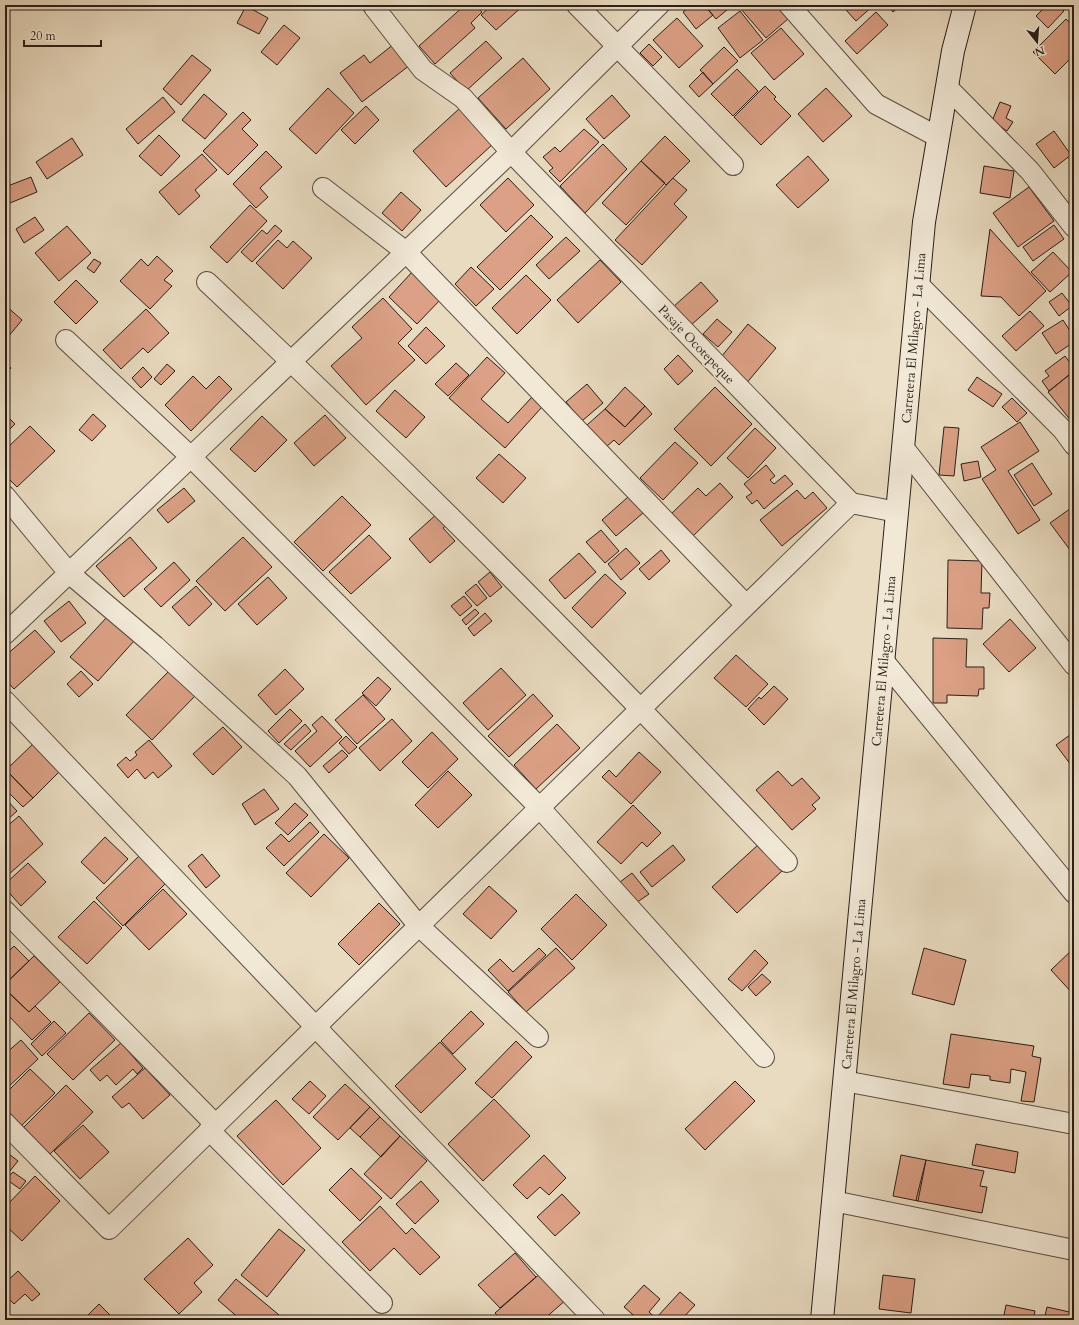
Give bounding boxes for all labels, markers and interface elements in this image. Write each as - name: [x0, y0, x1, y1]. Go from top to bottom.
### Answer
- scale bar: [24, 22, 101, 48]
- north arrow: [1017, 22, 1057, 62]
- text: 20 m: [30, 28, 57, 44]
- text: N: [1033, 43, 1047, 60]
- street label: Carretera El Milagro - La Lima: [898, 252, 930, 424]
- street label: Pasaje Ocotepeque: [654, 301, 739, 388]
- street label: Carretera El Milagro - La Lima: [868, 575, 900, 747]
- street label: Carretera El Milagro - La Lima: [838, 898, 870, 1070]

